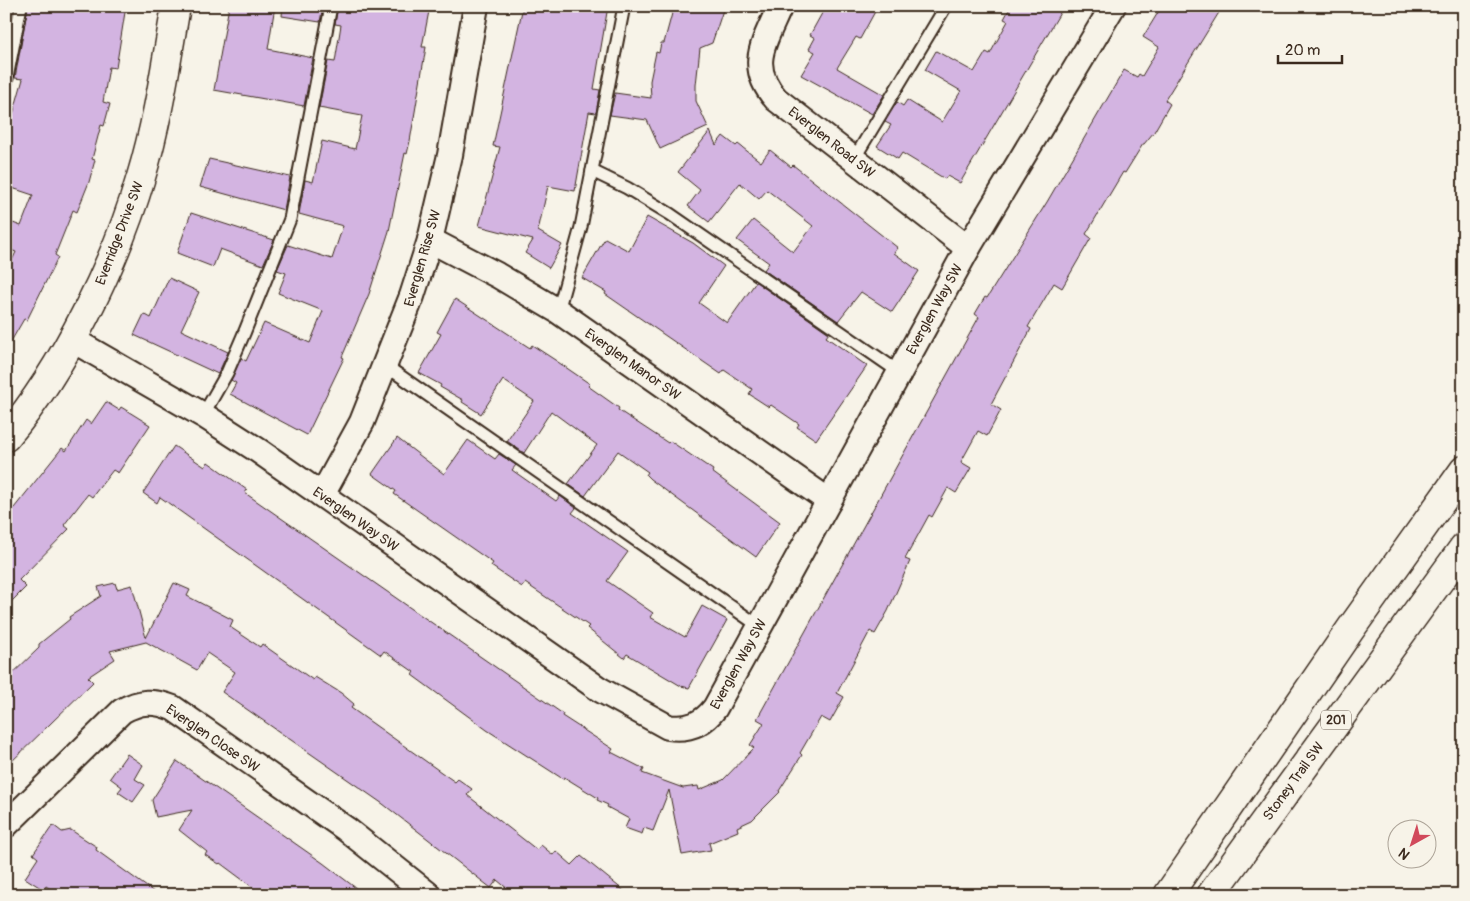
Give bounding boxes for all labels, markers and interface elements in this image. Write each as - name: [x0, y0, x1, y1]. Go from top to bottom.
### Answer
- scale bar: [1278, 32, 1341, 64]
- text: 20 m: [1285, 41, 1320, 60]
- street label: Everglen Road SW: [785, 103, 879, 182]
- street label: Everridge Drive SW: [92, 179, 147, 287]
- street label: Everglen Rise SW: [400, 208, 444, 309]
- street label: Everglen Way SW: [903, 261, 966, 358]
- street label: Everglen Manor SW: [581, 325, 684, 404]
- street label: Everglen Way SW: [309, 483, 402, 555]
- street label: Everglen Way SW: [707, 616, 770, 713]
- street label: Everglen Close SW: [163, 701, 263, 776]
- road number: 201: [1321, 710, 1351, 730]
- street label: Stoney Trail SW: [1259, 739, 1328, 824]
- north arrow: [1388, 818, 1438, 868]
- text: N: [1395, 844, 1413, 863]

